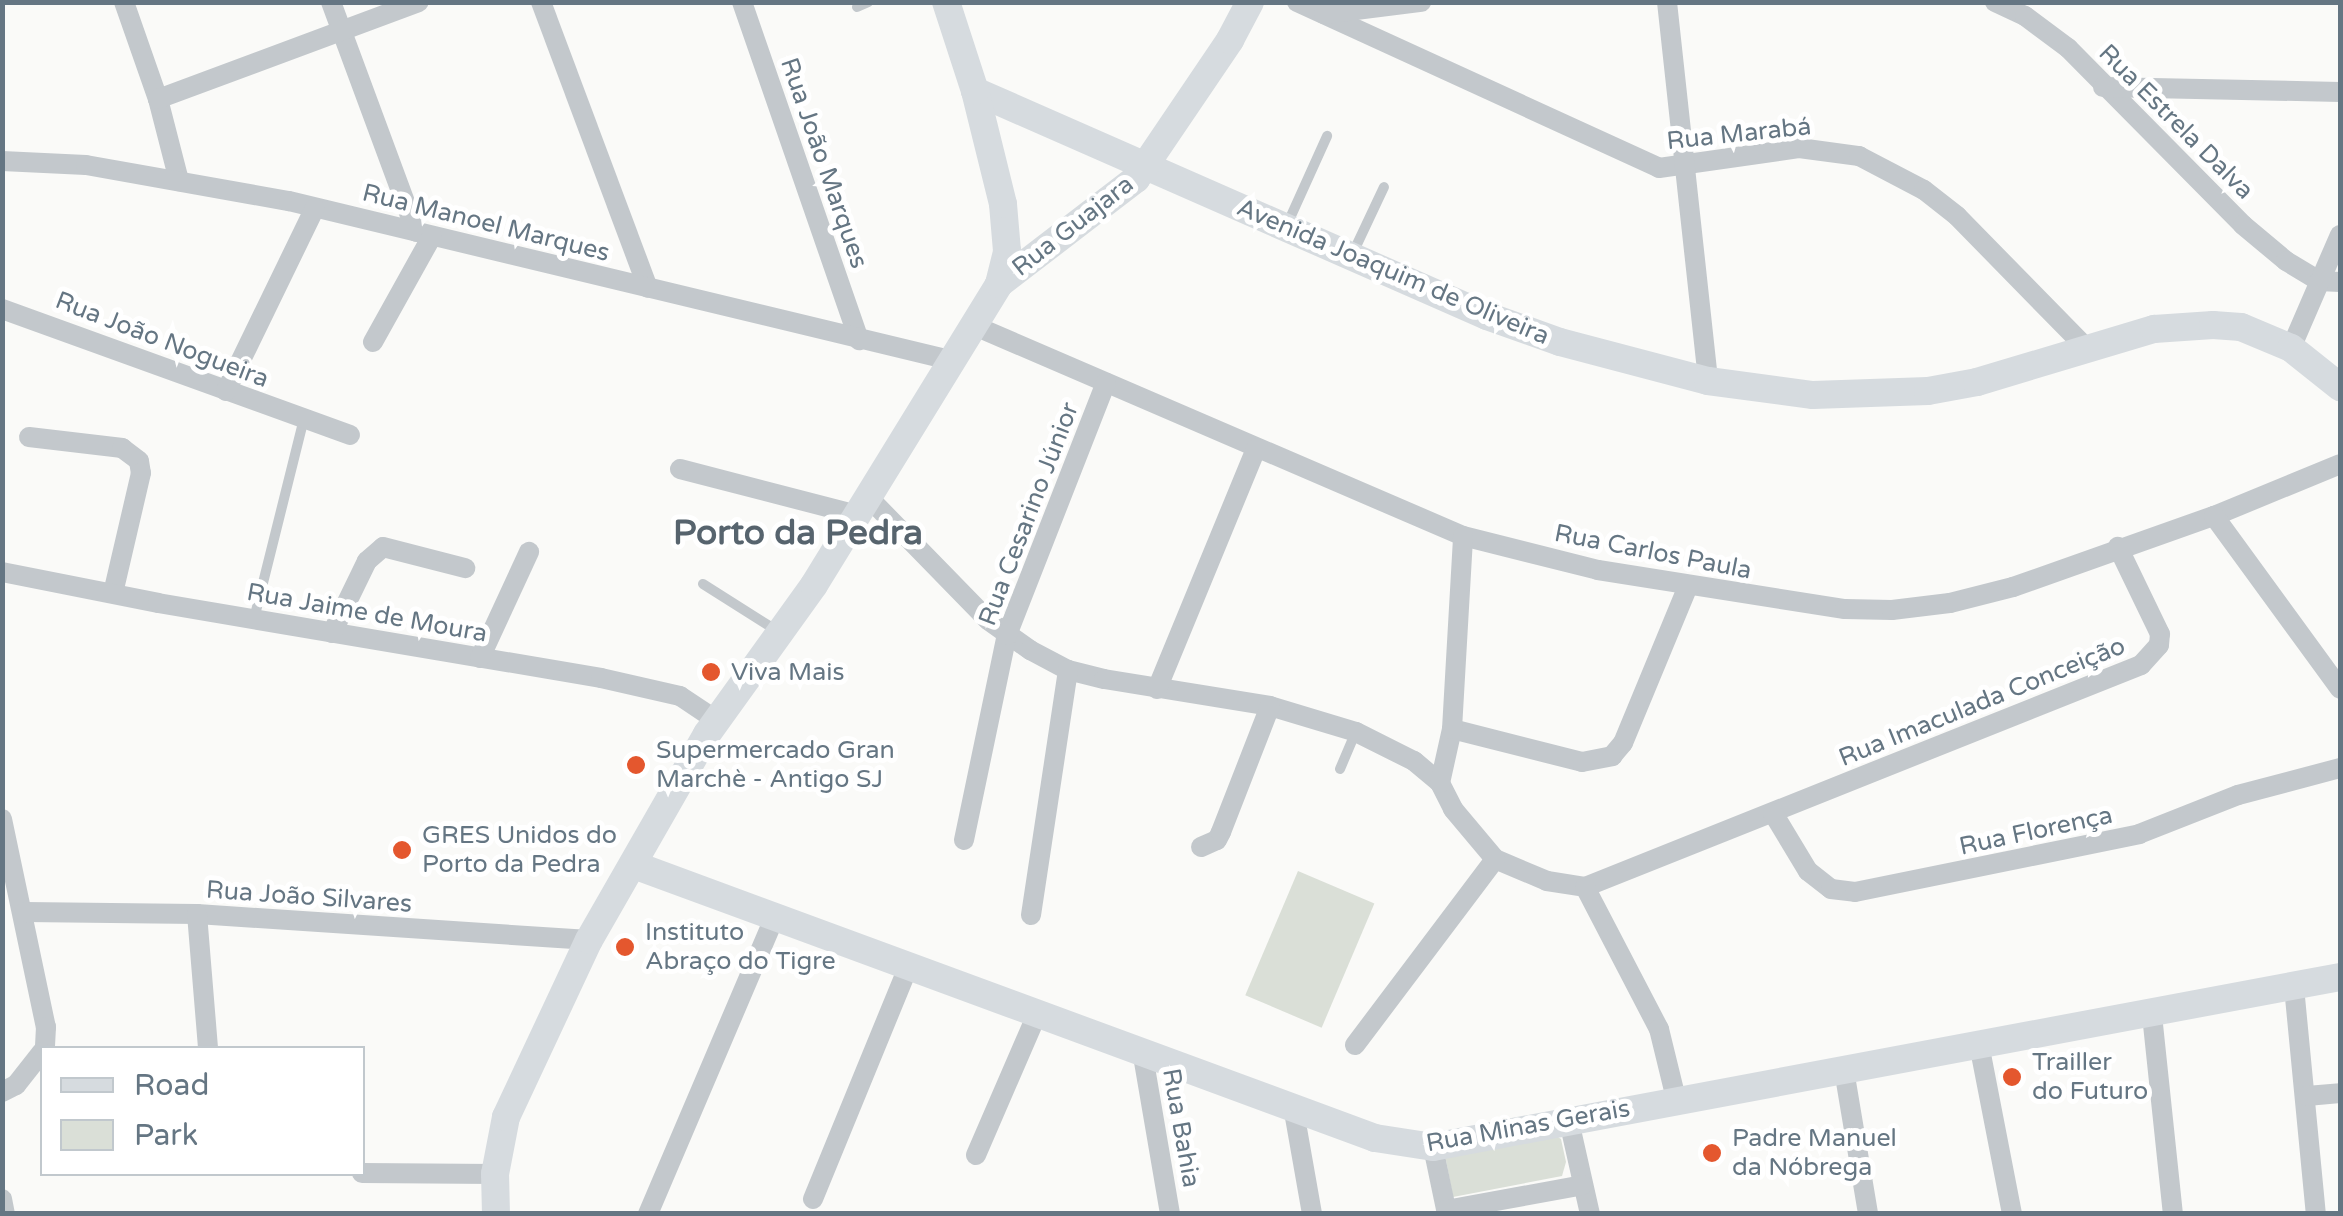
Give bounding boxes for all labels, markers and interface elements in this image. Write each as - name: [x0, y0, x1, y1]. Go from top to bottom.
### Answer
- street label: Rua Estrela Dalva: [2092, 38, 2260, 206]
- street label: Rua João Marques: [774, 54, 874, 272]
- street label: Rua Marabá: [1665, 111, 1813, 157]
- street label: Rua Guajara: [1006, 169, 1140, 283]
- street label: Rua Manoel Marques: [359, 178, 613, 268]
- street label: Avenida Joaquim de Oliveira: [1232, 192, 1554, 352]
- street label: Rua João Nogueira: [51, 285, 273, 395]
- street label: Rua Cesarino Júnior: [973, 398, 1085, 630]
- district label: Porto da Pedra: [673, 512, 923, 554]
- street label: Rua Carlos Paula: [1552, 518, 1754, 586]
- street label: Rua Jaime de Moura: [245, 577, 489, 649]
- street label: Rua Imaculada Conceição: [1834, 631, 2130, 773]
- place label: Viva Mais: [731, 657, 844, 687]
- marker: Viva Mais: [700, 661, 722, 683]
- place label: Supermercado Gran Marchè - Antigo SJ: [656, 736, 895, 795]
- marker: Supermercado Gran Marchè - Antigo SJ: [625, 754, 647, 776]
- street label: Rua Florença: [1957, 800, 2115, 862]
- place label: GRES Unidos do Porto da Pedra: [422, 821, 617, 880]
- marker: GRES Unidos do Porto da Pedra: [391, 839, 413, 861]
- street label: Rua João Silvares: [205, 875, 413, 919]
- place label: Instituto Abraço do Tigre: [645, 918, 836, 977]
- marker: Instituto Abraço do Tigre: [614, 936, 636, 958]
- legend: [40, 1046, 365, 1176]
- place label: Trailler do Futuro: [2032, 1048, 2148, 1107]
- street label: Rua Bahia: [1156, 1066, 1206, 1190]
- marker: Trailler do Futuro: [2001, 1066, 2023, 1088]
- text: Road: [134, 1067, 209, 1104]
- street label: Rua Minas Gerais: [1424, 1093, 1632, 1159]
- text: Park: [134, 1117, 198, 1154]
- place label: Padre Manuel da Nóbrega: [1732, 1124, 1897, 1183]
- marker: Padre Manuel da Nóbrega: [1701, 1142, 1723, 1164]

